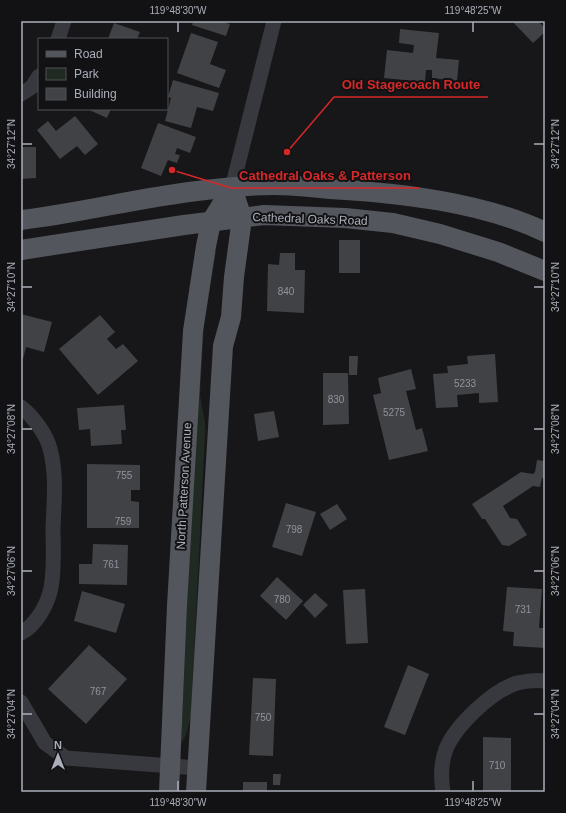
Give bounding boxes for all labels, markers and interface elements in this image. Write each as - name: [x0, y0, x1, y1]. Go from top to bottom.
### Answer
- text: 119°48'30"W: [149, 5, 207, 16]
- text: 119°48'25"W: [444, 5, 502, 16]
- legend: [38, 38, 168, 110]
- text: Road: [74, 47, 103, 61]
- text: Park: [74, 67, 100, 81]
- callout: Old Stagecoach Route: [334, 72, 488, 97]
- text: Old Stagecoach Route: [342, 77, 480, 92]
- text: Building: [74, 87, 117, 101]
- text: 34°27'12"N: [6, 119, 17, 169]
- text: 34°27'12"N: [550, 119, 561, 169]
- callout: Cathedral Oaks & Patterson: [231, 163, 419, 188]
- text: Cathedral Oaks & Patterson: [239, 168, 411, 183]
- street label: Cathedral Oaks Road: [252, 210, 368, 228]
- text: 34°27'10"N: [6, 262, 17, 312]
- text: 34°27'10"N: [550, 262, 561, 312]
- house number: 840: [278, 286, 295, 297]
- house number: 5233: [454, 378, 477, 389]
- house number: 830: [328, 394, 345, 405]
- text: 34°27'08"N: [6, 404, 17, 454]
- text: 34°27'08"N: [550, 404, 561, 454]
- house number: 5275: [383, 407, 406, 418]
- street label: North Patterson Avenue: [174, 422, 194, 550]
- house number: 755: [116, 470, 133, 481]
- house number: 759: [115, 516, 132, 527]
- house number: 798: [286, 524, 303, 535]
- text: 34°27'06"N: [6, 546, 17, 596]
- text: 34°27'06"N: [550, 546, 561, 596]
- house number: 761: [103, 559, 120, 570]
- house number: 780: [274, 594, 291, 605]
- house number: 731: [515, 604, 532, 615]
- house number: 767: [90, 686, 107, 697]
- text: 34°27'04"N: [6, 689, 17, 739]
- text: 34°27'04"N: [550, 689, 561, 739]
- house number: 750: [255, 712, 272, 723]
- north arrow: [38, 735, 78, 775]
- text: N: [54, 739, 62, 751]
- house number: 710: [489, 760, 506, 771]
- text: 119°48'30"W: [149, 797, 207, 808]
- text: 119°48'25"W: [444, 797, 502, 808]

